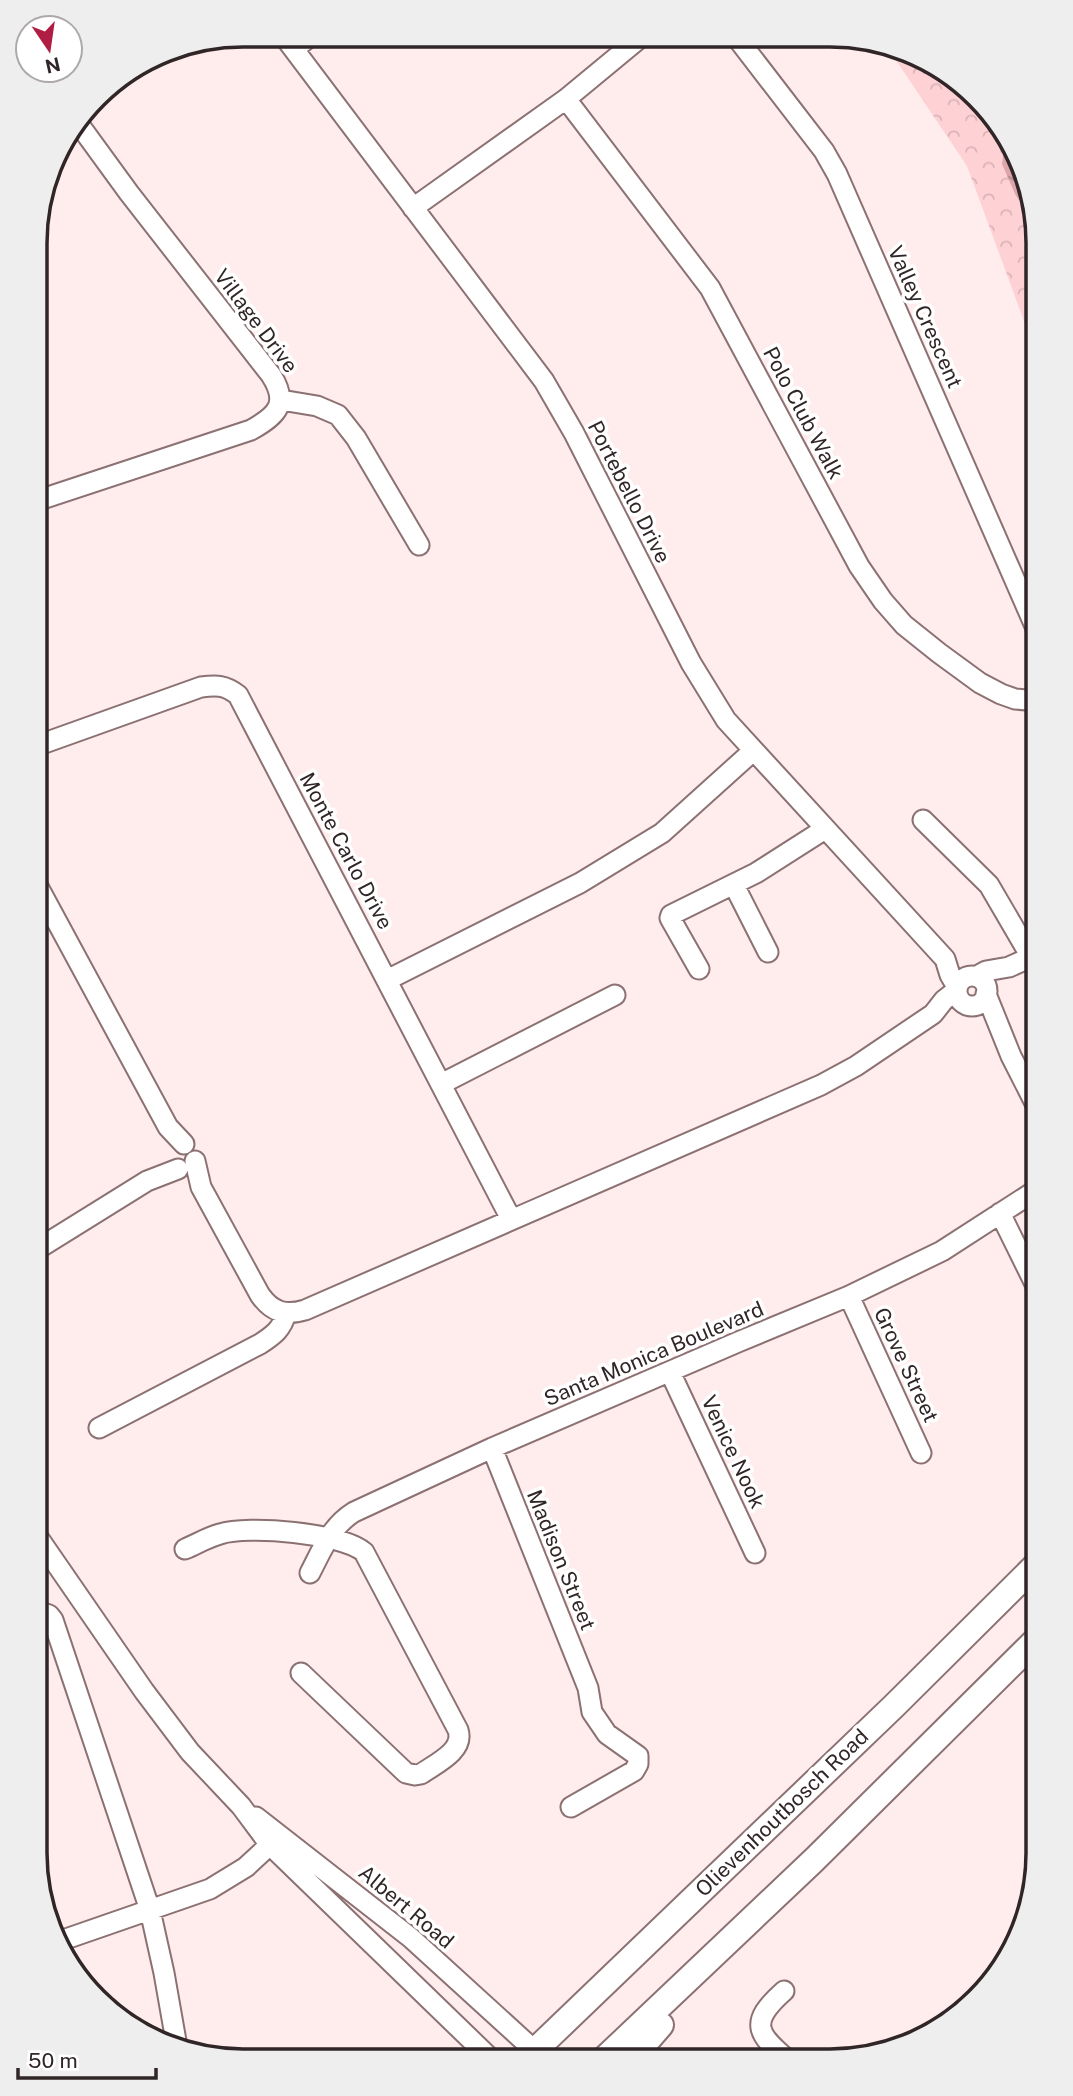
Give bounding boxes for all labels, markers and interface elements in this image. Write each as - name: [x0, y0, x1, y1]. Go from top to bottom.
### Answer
- north arrow: [14, 14, 84, 84]
- text: N: [43, 53, 63, 78]
- street label: Valley Crescent: [883, 242, 968, 392]
- street label: Village Drive: [209, 264, 303, 377]
- street label: Polo Club Walk: [758, 342, 849, 483]
- street label: Portebello Drive: [583, 417, 676, 567]
- street label: Monte Carlo Drive: [295, 768, 398, 933]
- street label: Santa Monica Boulevard: [540, 1296, 767, 1411]
- street label: Grove Street: [869, 1303, 944, 1426]
- street label: Venice Nook: [696, 1391, 771, 1512]
- street label: Madison Street: [522, 1486, 601, 1634]
- street label: Olievenhoutbosch Road: [690, 1724, 873, 1902]
- street label: Albert Road: [354, 1860, 459, 1954]
- scale bar: [18, 2036, 156, 2080]
- text: 50 m: [28, 2048, 78, 2073]

